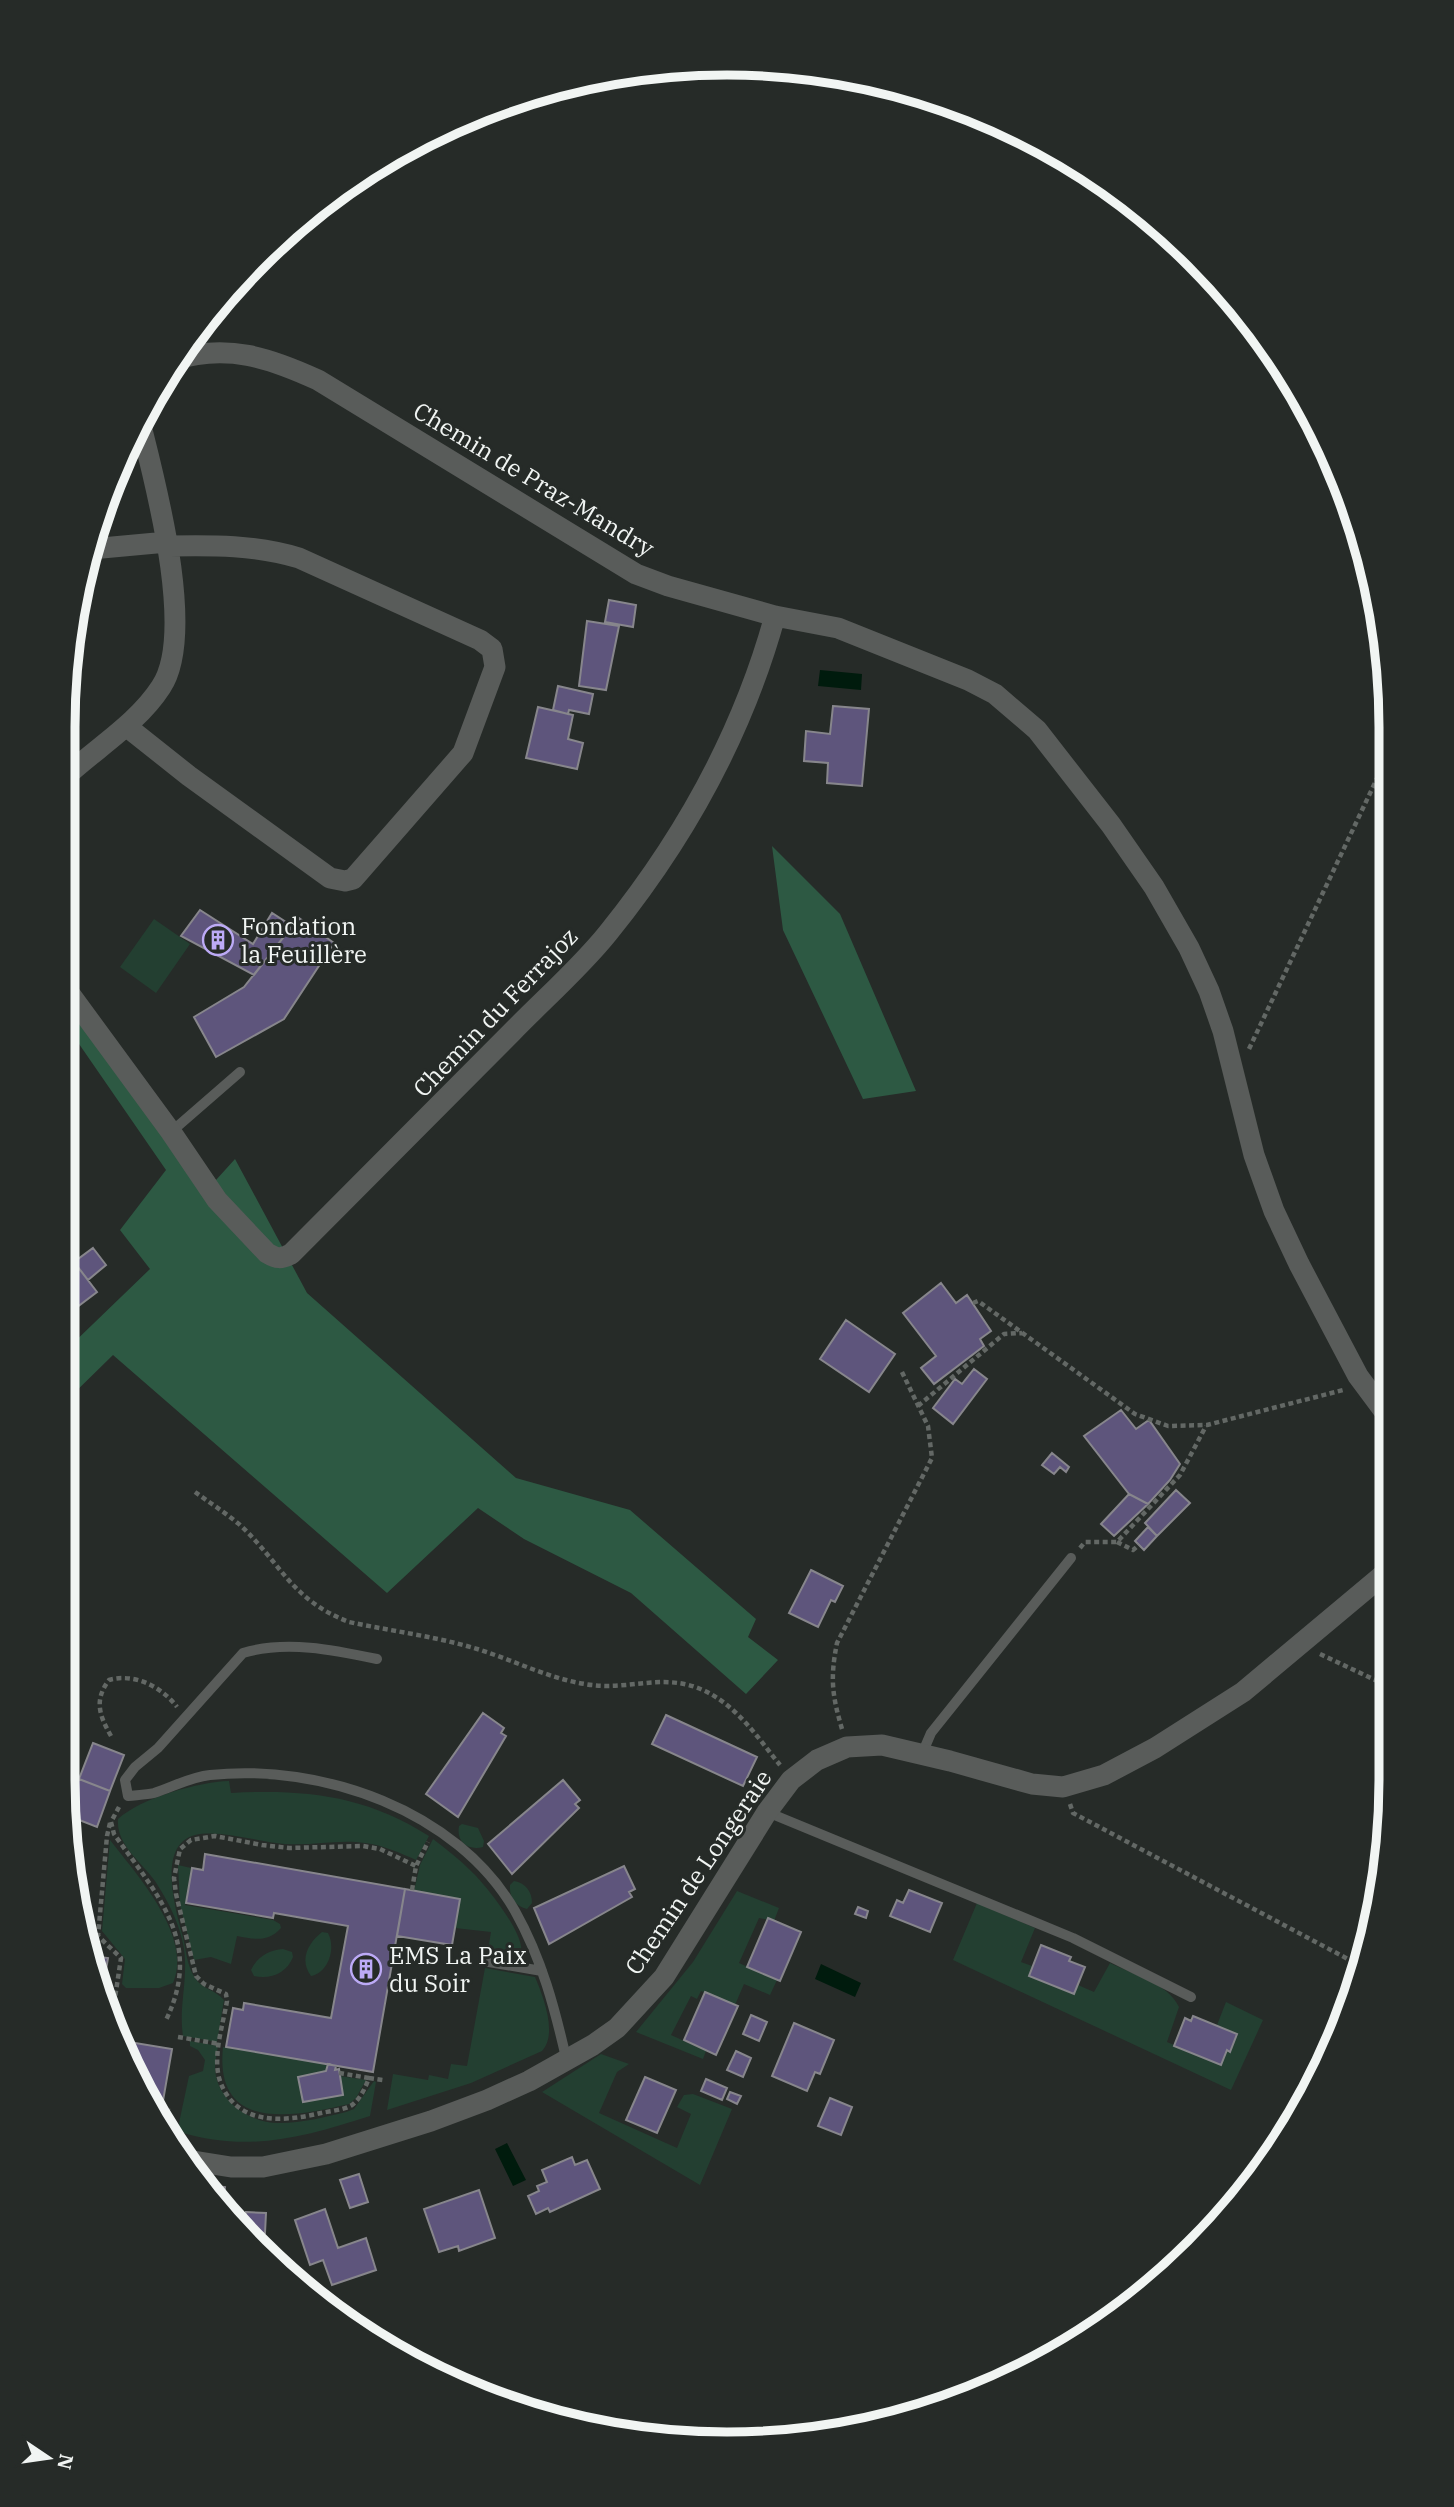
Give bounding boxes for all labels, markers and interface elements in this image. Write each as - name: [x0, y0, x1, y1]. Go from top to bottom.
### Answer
- street label: Chemin de Praz-Mandry: [408, 394, 660, 564]
- place label: Fondation la Feuillère: [241, 910, 367, 970]
- street label: Chemin du Ferrajoz: [406, 920, 584, 1104]
- building icon: Fondation la Feuillère: [201, 923, 235, 957]
- street label: Chemin de Longeraie: [617, 1763, 779, 1981]
- place label: EMS La Paix du Soir: [389, 1939, 527, 1999]
- building icon: EMS La Paix du Soir: [349, 1952, 383, 1986]
- north arrow: [14, 2423, 84, 2493]
- text: N: [52, 2452, 79, 2472]

